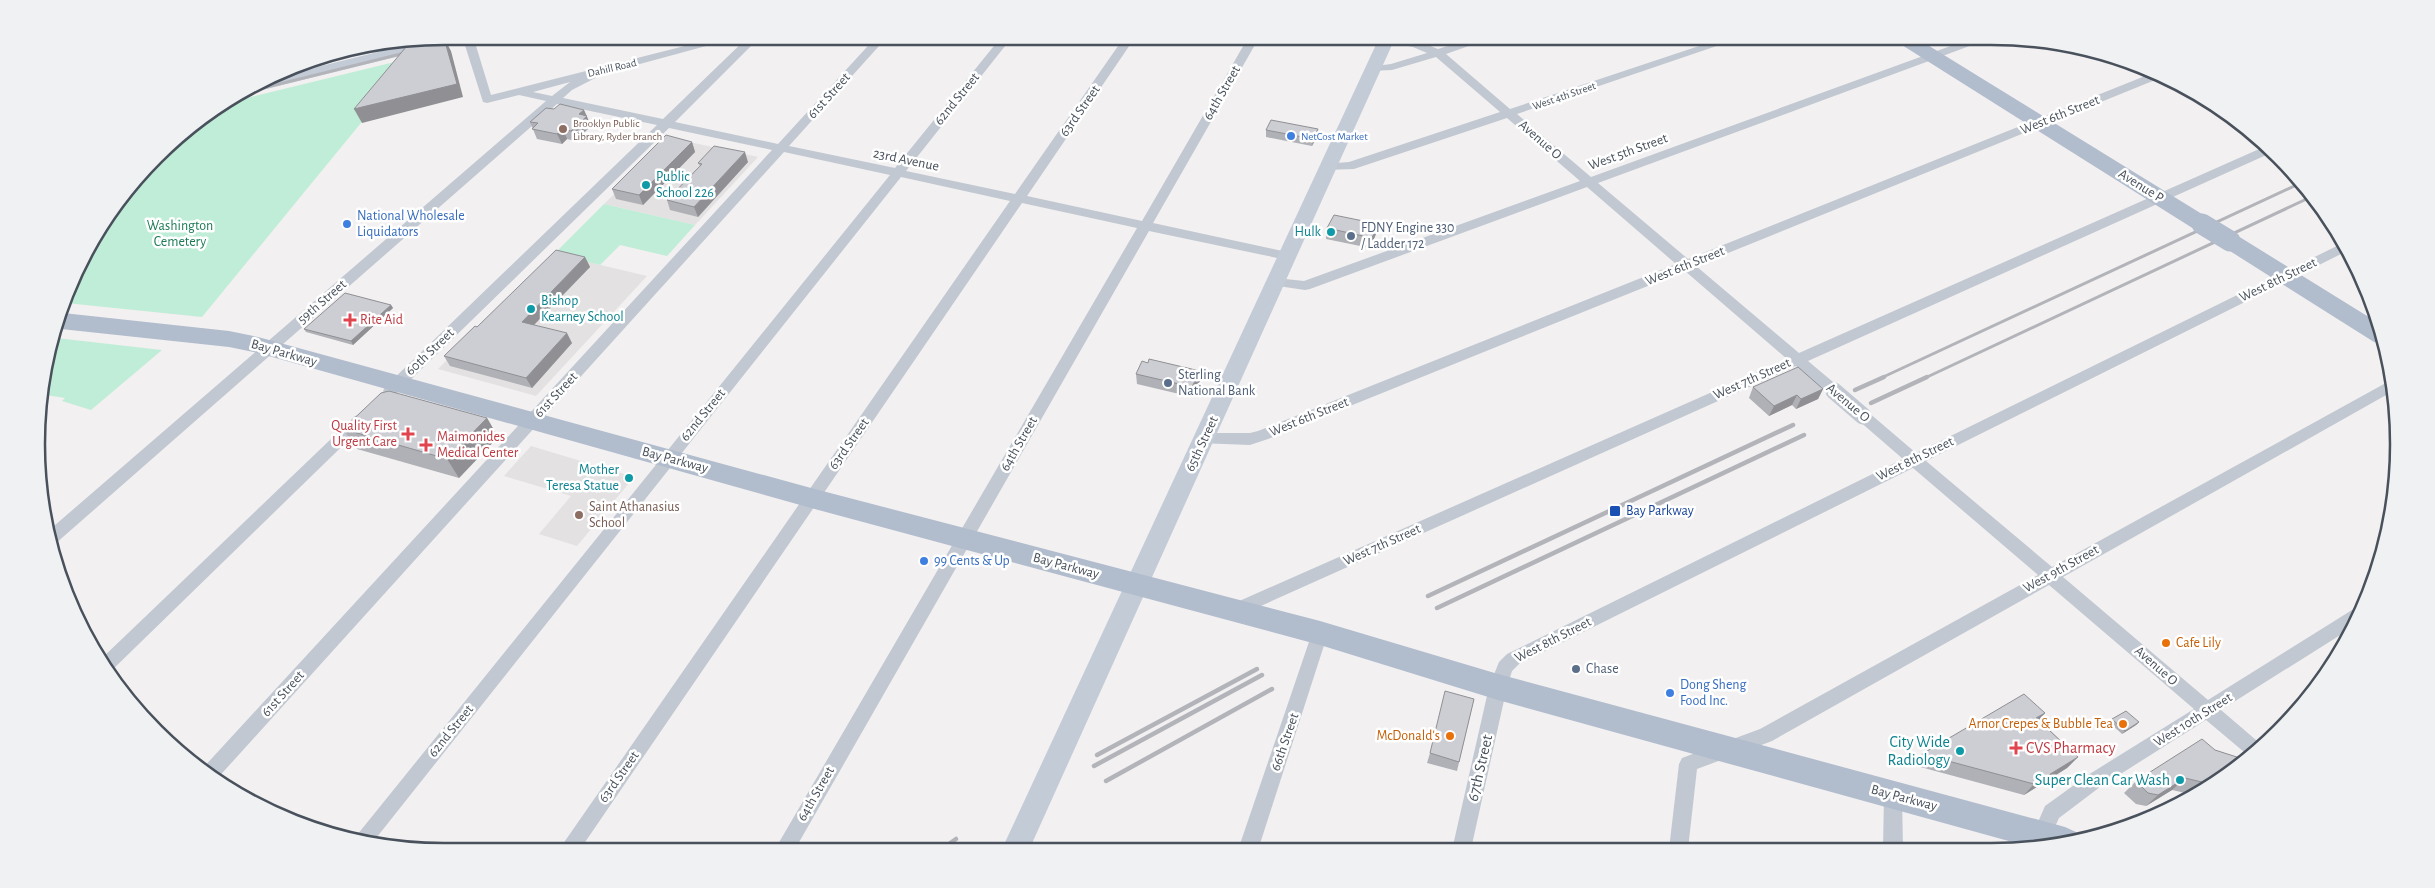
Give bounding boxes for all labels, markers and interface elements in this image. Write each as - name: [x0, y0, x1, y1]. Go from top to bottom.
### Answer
- street label: Dahill Road: [587, 57, 638, 79]
- street label: 64th Street: [1201, 63, 1243, 123]
- street label: 61st Street: [805, 70, 853, 122]
- street label: 62nd Street: [932, 70, 982, 128]
- street label: West 4th Street: [1531, 80, 1597, 112]
- street label: 63rd Street: [1057, 82, 1103, 139]
- street label: West 6th Street: [2018, 93, 2102, 137]
- place label: Brooklyn Public Library, Ryder branch: [573, 118, 662, 142]
- street label: Avenue O: [1516, 118, 1564, 162]
- marker: Brooklyn Public Library, Ryder branch: [557, 123, 569, 135]
- marker: NetCost Market: [1285, 130, 1297, 142]
- place label: NetCost Market: [1301, 131, 1368, 142]
- street label: West 5th Street: [1587, 131, 1670, 173]
- street label: 23rd Avenue: [872, 146, 940, 174]
- street label: Avenue P: [2116, 167, 2166, 205]
- place label: Public School 226: [656, 170, 714, 200]
- marker: Public School 226: [640, 179, 652, 191]
- place label: National Wholesale Liquidators: [357, 209, 465, 239]
- marker: National Wholesale Liquidators: [341, 218, 353, 230]
- park label: Washington Cemetery: [147, 219, 213, 249]
- place label: FDNY Engine 330 / Ladder 172: [1361, 221, 1454, 251]
- place label: Hulk: [1295, 225, 1322, 239]
- marker: Hulk: [1325, 226, 1337, 238]
- marker: FDNY Engine 330 / Ladder 172: [1345, 230, 1357, 242]
- street label: West 6th Street: [1643, 244, 1727, 288]
- street label: West 8th Street: [2237, 255, 2319, 305]
- street label: 59th Street: [295, 277, 349, 327]
- place label: Bishop Kearney School: [541, 294, 624, 324]
- marker: Bishop Kearney School: [525, 303, 537, 315]
- place label: Rite Aid: [360, 313, 403, 327]
- marker: Rite Aid: [344, 314, 356, 326]
- street label: 60th Street: [403, 325, 457, 378]
- street label: Bay Parkway: [250, 337, 319, 369]
- street label: West 7th Street: [1711, 355, 1793, 402]
- place label: Sterling National Bank: [1178, 368, 1256, 398]
- street label: 61st Street: [532, 369, 581, 420]
- marker: Sterling National Bank: [1162, 377, 1174, 389]
- street label: Avenue O: [1824, 381, 1873, 425]
- street label: 62nd Street: [678, 386, 728, 444]
- street label: West 6th Street: [1267, 395, 1351, 439]
- street label: 64th Street: [998, 414, 1040, 474]
- street label: 65th Street: [1183, 414, 1221, 474]
- street label: 63rd Street: [826, 415, 872, 472]
- place label: Quality First Urgent Care: [331, 419, 398, 449]
- marker: Quality First Urgent Care: [401, 427, 415, 441]
- place label: Maimonides Medical Center: [437, 430, 519, 460]
- street label: West 8th Street: [1874, 434, 1956, 484]
- marker: Maimonides Medical Center: [419, 438, 433, 452]
- street label: Bay Parkway: [640, 444, 710, 476]
- place label: Mother Teresa Statue: [546, 463, 619, 493]
- marker: Mother Teresa Statue: [623, 472, 635, 484]
- place label: Saint Athanasius School: [589, 500, 680, 530]
- marker: Bay Parkway: [1608, 504, 1622, 518]
- place label: Bay Parkway: [1626, 504, 1694, 518]
- marker: Saint Athanasius School: [573, 509, 585, 521]
- street label: West 7th Street: [1341, 521, 1423, 568]
- street label: West 9th Street: [2021, 542, 2102, 595]
- street label: Bay Parkway: [1031, 550, 1101, 582]
- place label: 99 Cents & Up: [934, 554, 1010, 568]
- marker: 99 Cents & Up: [918, 555, 930, 567]
- street label: West 8th Street: [1512, 614, 1594, 665]
- place label: Cafe Lily: [2176, 636, 2221, 650]
- marker: Cafe Lily: [2160, 637, 2172, 649]
- street label: Avenue O: [2132, 644, 2180, 688]
- place label: Chase: [1586, 662, 1619, 676]
- marker: Chase: [1570, 663, 1582, 675]
- street label: 61st Street: [259, 668, 307, 720]
- place label: Dong Sheng Food Inc.: [1680, 678, 1747, 708]
- marker: Dong Sheng Food Inc.: [1664, 687, 1676, 699]
- street label: West 10th Street: [2151, 690, 2235, 750]
- street label: 62nd Street: [426, 702, 476, 760]
- street label: 66th Street: [1269, 711, 1302, 773]
- place label: Arnor Crepes & Bubble Tea: [1969, 717, 2114, 731]
- marker: Arnor Crepes & Bubble Tea: [2117, 718, 2129, 730]
- place label: McDonald's: [1377, 729, 1440, 743]
- marker: McDonald's: [1444, 730, 1456, 742]
- street label: 67th Street: [1465, 733, 1495, 803]
- place label: City Wide Radiology: [1888, 734, 1950, 769]
- place label: CVS Pharmacy: [2026, 740, 2116, 757]
- marker: CVS Pharmacy: [2010, 742, 2022, 754]
- marker: City Wide Radiology: [1954, 745, 1966, 757]
- street label: 63rd Street: [596, 748, 642, 805]
- street label: 64th Street: [795, 764, 837, 824]
- place label: Super Clean Car Wash: [2035, 772, 2170, 788]
- marker: Super Clean Car Wash: [2174, 774, 2186, 786]
- street label: Bay Parkway: [1869, 782, 1939, 814]

